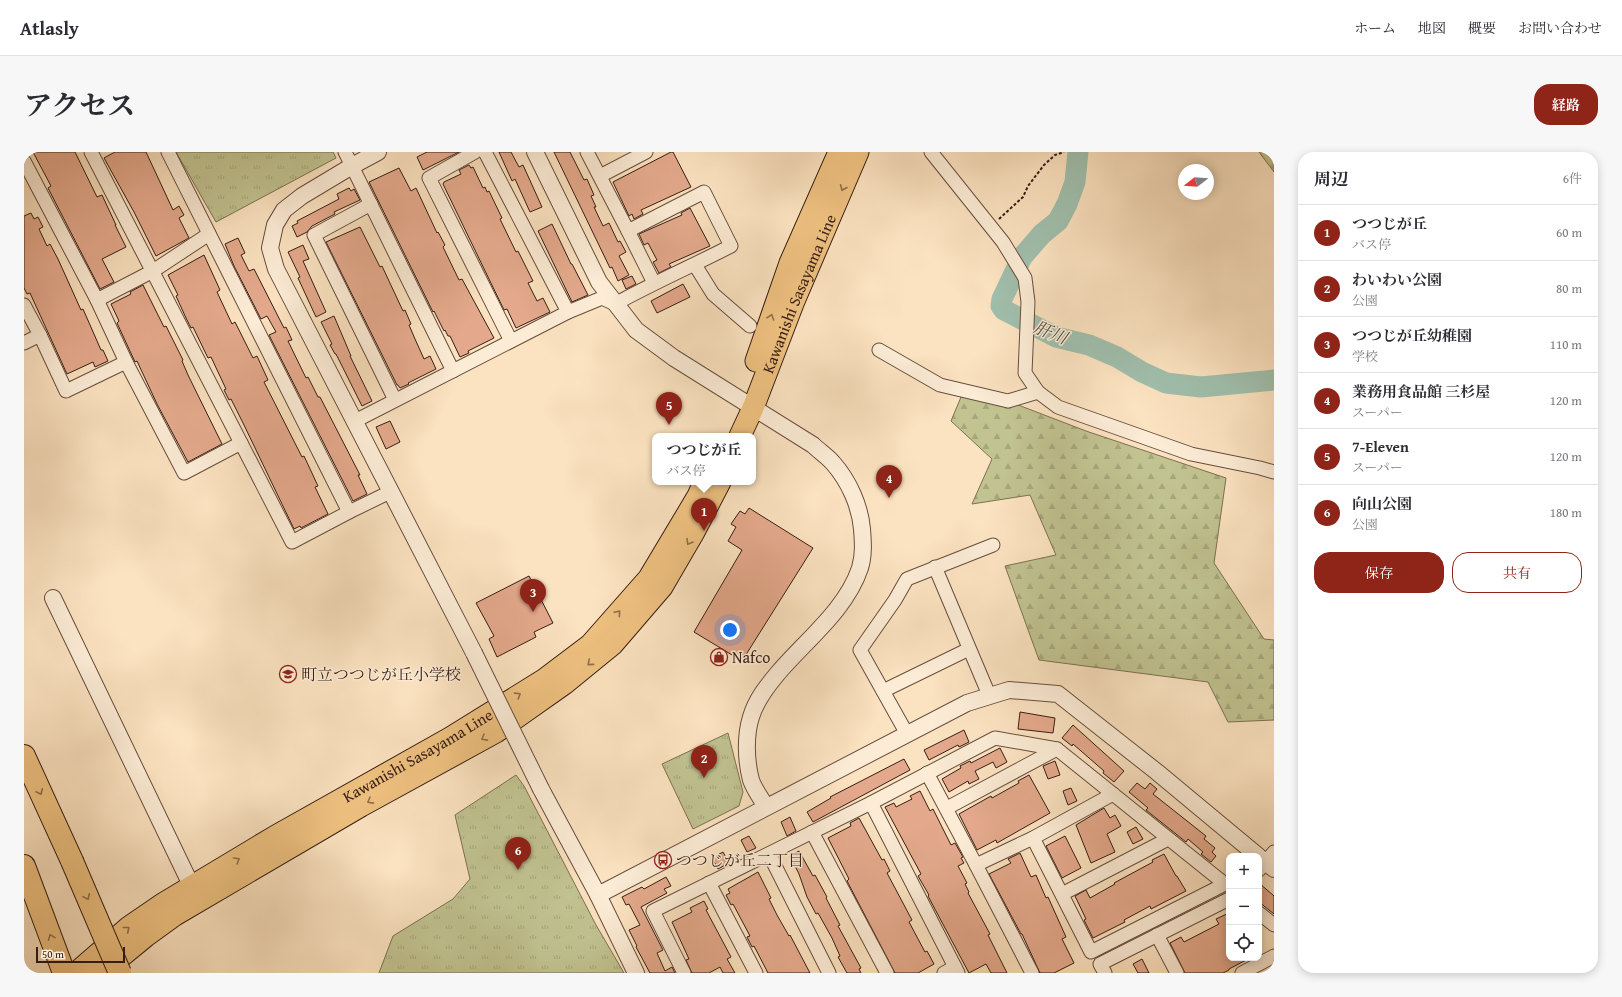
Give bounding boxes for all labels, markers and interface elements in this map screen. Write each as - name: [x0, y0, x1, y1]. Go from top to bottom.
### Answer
- text: Atlasly: [20, 14, 79, 42]
- text: ホーム: [1354, 18, 1396, 38]
- text: 地図: [1418, 18, 1446, 38]
- text: 概要: [1468, 18, 1496, 38]
- text: お問い合わせ: [1518, 18, 1602, 38]
- text: アクセス: [24, 84, 135, 125]
- button: 経路: [1534, 84, 1598, 125]
- north arrow: [1178, 164, 1214, 200]
- text: 周辺: [1314, 166, 1348, 191]
- text: 6件: [1563, 169, 1582, 188]
- one-way arrow: [840, 183, 848, 191]
- street label: Kawanishi Sasayama Line: [755, 210, 842, 377]
- text: つつじが丘: [1352, 213, 1427, 234]
- text: 1: [1324, 223, 1330, 242]
- text: 60 m: [1556, 223, 1582, 242]
- text: バス停: [1352, 235, 1391, 254]
- text: わいわい公園: [1352, 269, 1442, 290]
- text: 2: [1324, 279, 1330, 298]
- text: 80 m: [1556, 279, 1582, 298]
- text: 公園: [1352, 291, 1378, 310]
- one-way arrow: [767, 314, 775, 321]
- water label: 肝川: [1031, 314, 1073, 351]
- text: つつじが丘幼稚園: [1352, 325, 1472, 346]
- text: 3: [1324, 335, 1330, 354]
- text: 110 m: [1550, 335, 1582, 354]
- text: 学校: [1352, 347, 1378, 366]
- text: 業務用食品館 三杉屋: [1352, 381, 1490, 402]
- text: 4: [1324, 391, 1330, 410]
- text: 120 m: [1550, 391, 1582, 410]
- pin: 5: [656, 392, 682, 425]
- text: スーパー: [1352, 403, 1403, 422]
- popup: [652, 433, 756, 485]
- text: 7-Eleven: [1352, 436, 1409, 457]
- text: つつじが丘: [666, 439, 742, 460]
- text: 5: [1324, 447, 1330, 466]
- text: 120 m: [1550, 447, 1582, 466]
- text: スーパー: [1352, 458, 1403, 477]
- text: バス停: [666, 461, 706, 480]
- pin: 4: [876, 465, 902, 498]
- text: 向山公園: [1352, 493, 1412, 514]
- pin: 1: [691, 498, 717, 531]
- text: 6: [1324, 503, 1330, 522]
- text: 180 m: [1550, 503, 1582, 522]
- text: 公園: [1352, 515, 1378, 534]
- one-way arrow: [686, 538, 694, 545]
- button: 保存: [1314, 552, 1444, 593]
- button: 共有: [1452, 552, 1582, 593]
- pin: 3: [520, 579, 546, 612]
- one-way arrow: [613, 611, 620, 618]
- your location: [720, 620, 740, 640]
- place label: Nafco: [732, 645, 770, 669]
- shop icon: Nafco: [709, 647, 729, 667]
- one-way arrow: [587, 658, 594, 665]
- place label: 町立つつじが丘小学校: [301, 662, 461, 686]
- school or university icon: 町立つつじが丘小学校: [278, 664, 298, 684]
- one-way arrow: [514, 693, 521, 700]
- street label: Kawanishi Sasayama Line: [338, 702, 497, 808]
- one-way arrow: [481, 734, 488, 741]
- pin: 2: [691, 745, 717, 778]
- one-way arrow: [35, 787, 43, 795]
- one-way arrow: [367, 796, 374, 804]
- pin: 6: [505, 837, 531, 870]
- place label: つつじが丘二丁目: [676, 848, 804, 872]
- bus stop icon: つつじが丘二丁目: [653, 850, 673, 870]
- map controls: [1226, 853, 1262, 961]
- button: +: [1226, 853, 1262, 889]
- one-way arrow: [233, 857, 240, 864]
- button: −: [1226, 889, 1262, 925]
- one-way arrow: [82, 892, 90, 900]
- button: locate: [1226, 925, 1262, 961]
- one-way arrow: [122, 927, 129, 934]
- one-way arrow: [47, 933, 55, 940]
- scale bar: [36, 945, 125, 964]
- text: 50 m: [42, 946, 64, 962]

